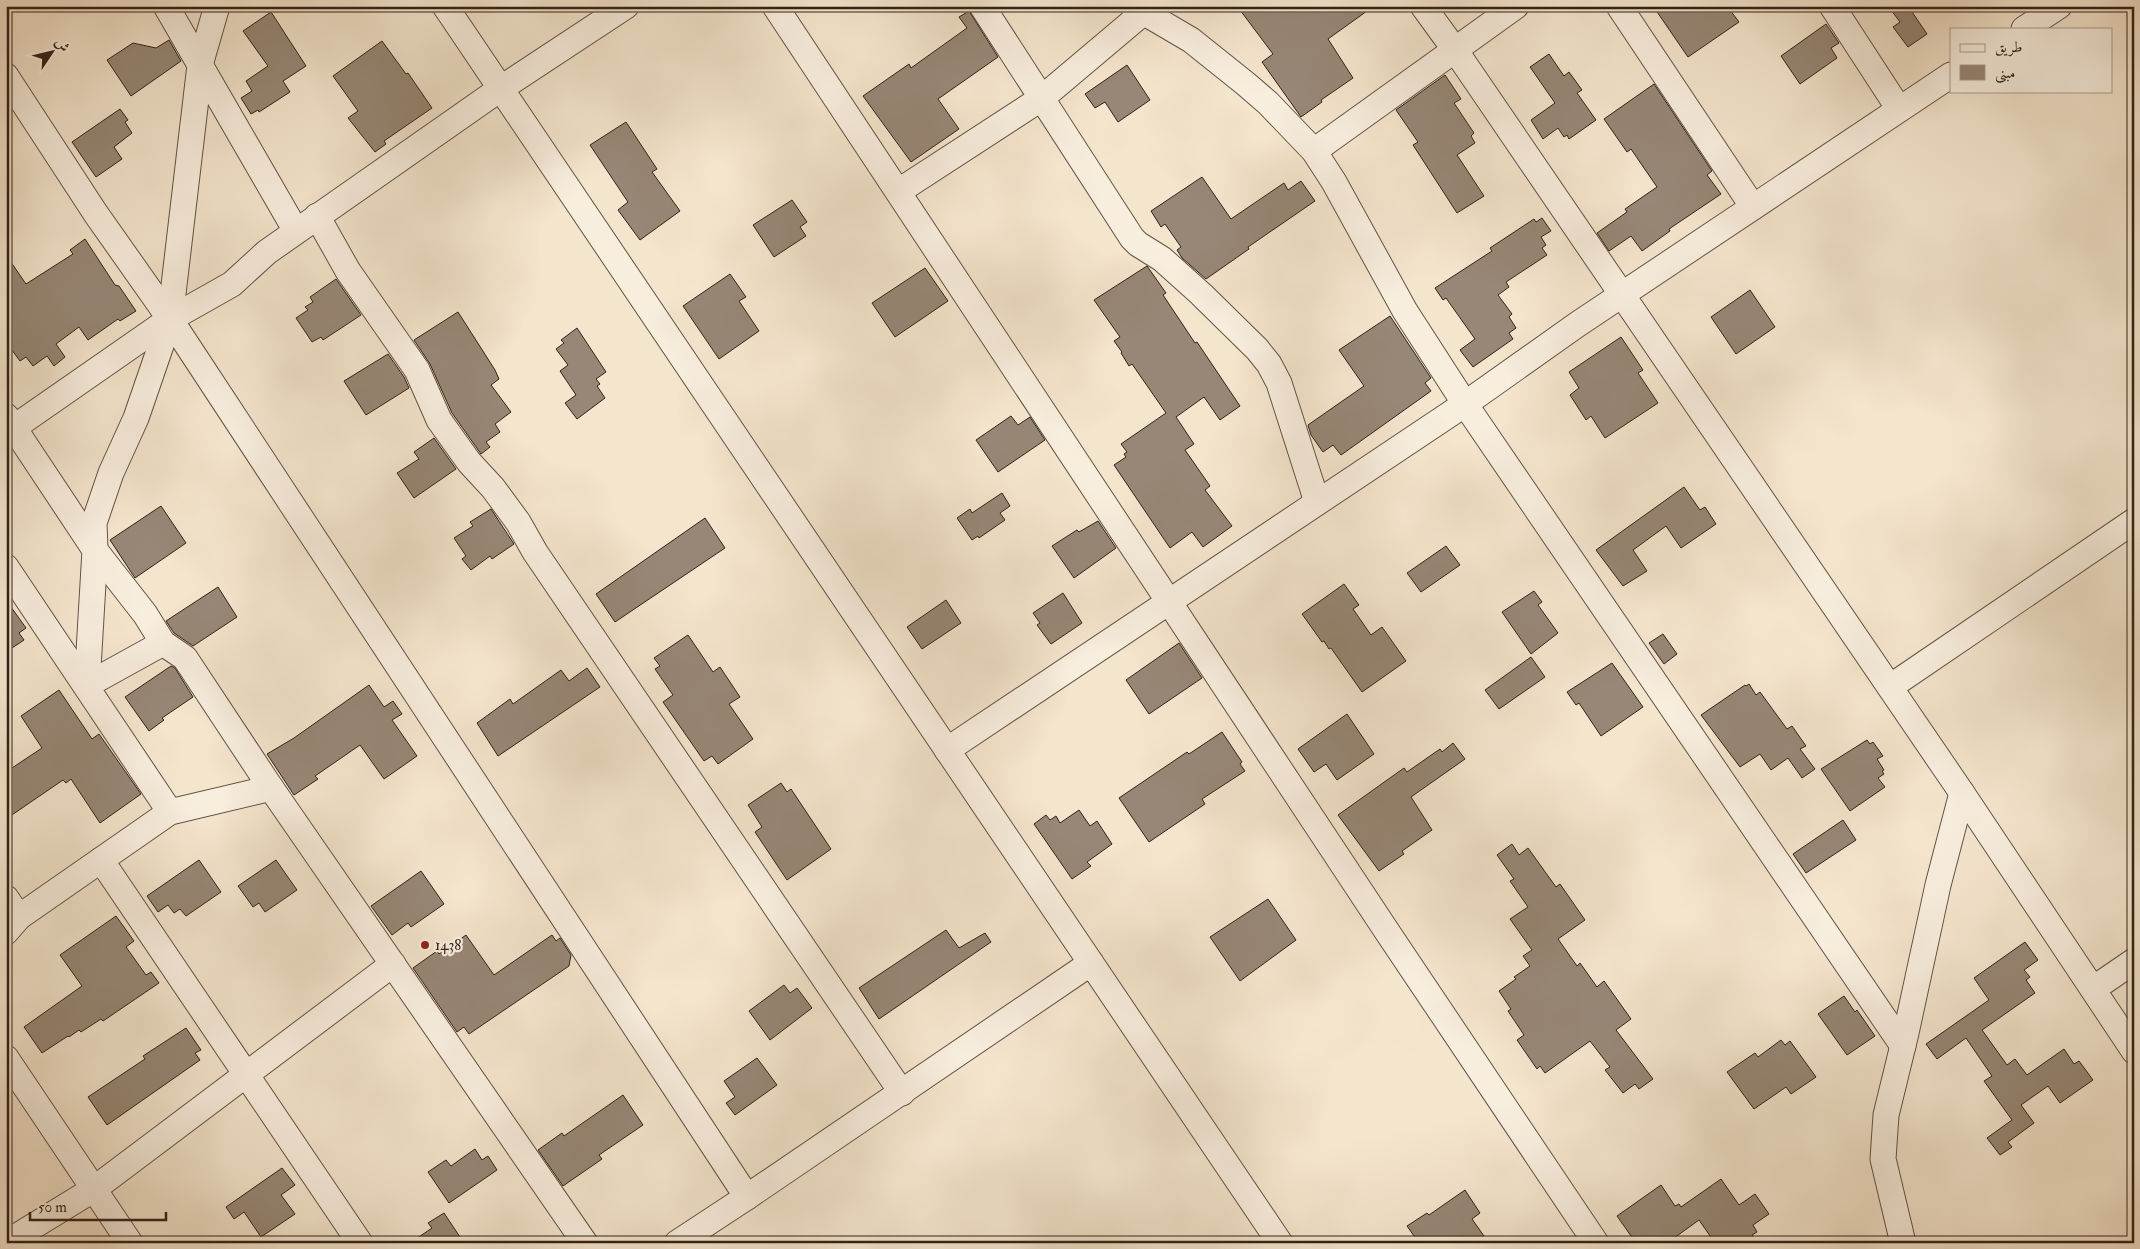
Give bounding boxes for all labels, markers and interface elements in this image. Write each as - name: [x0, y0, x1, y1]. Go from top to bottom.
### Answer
- north arrow: [28, 28, 78, 78]
- legend: [1950, 28, 2112, 92]
- text: ش: [51, 34, 73, 55]
- text: طريق: [1995, 38, 2022, 57]
- text: مبنى: [1995, 64, 2015, 84]
- place label: 1438: [435, 936, 461, 955]
- marker: 1438: [419, 939, 431, 951]
- scale bar: [30, 1189, 166, 1221]
- text: 50 m: [38, 1198, 67, 1217]

